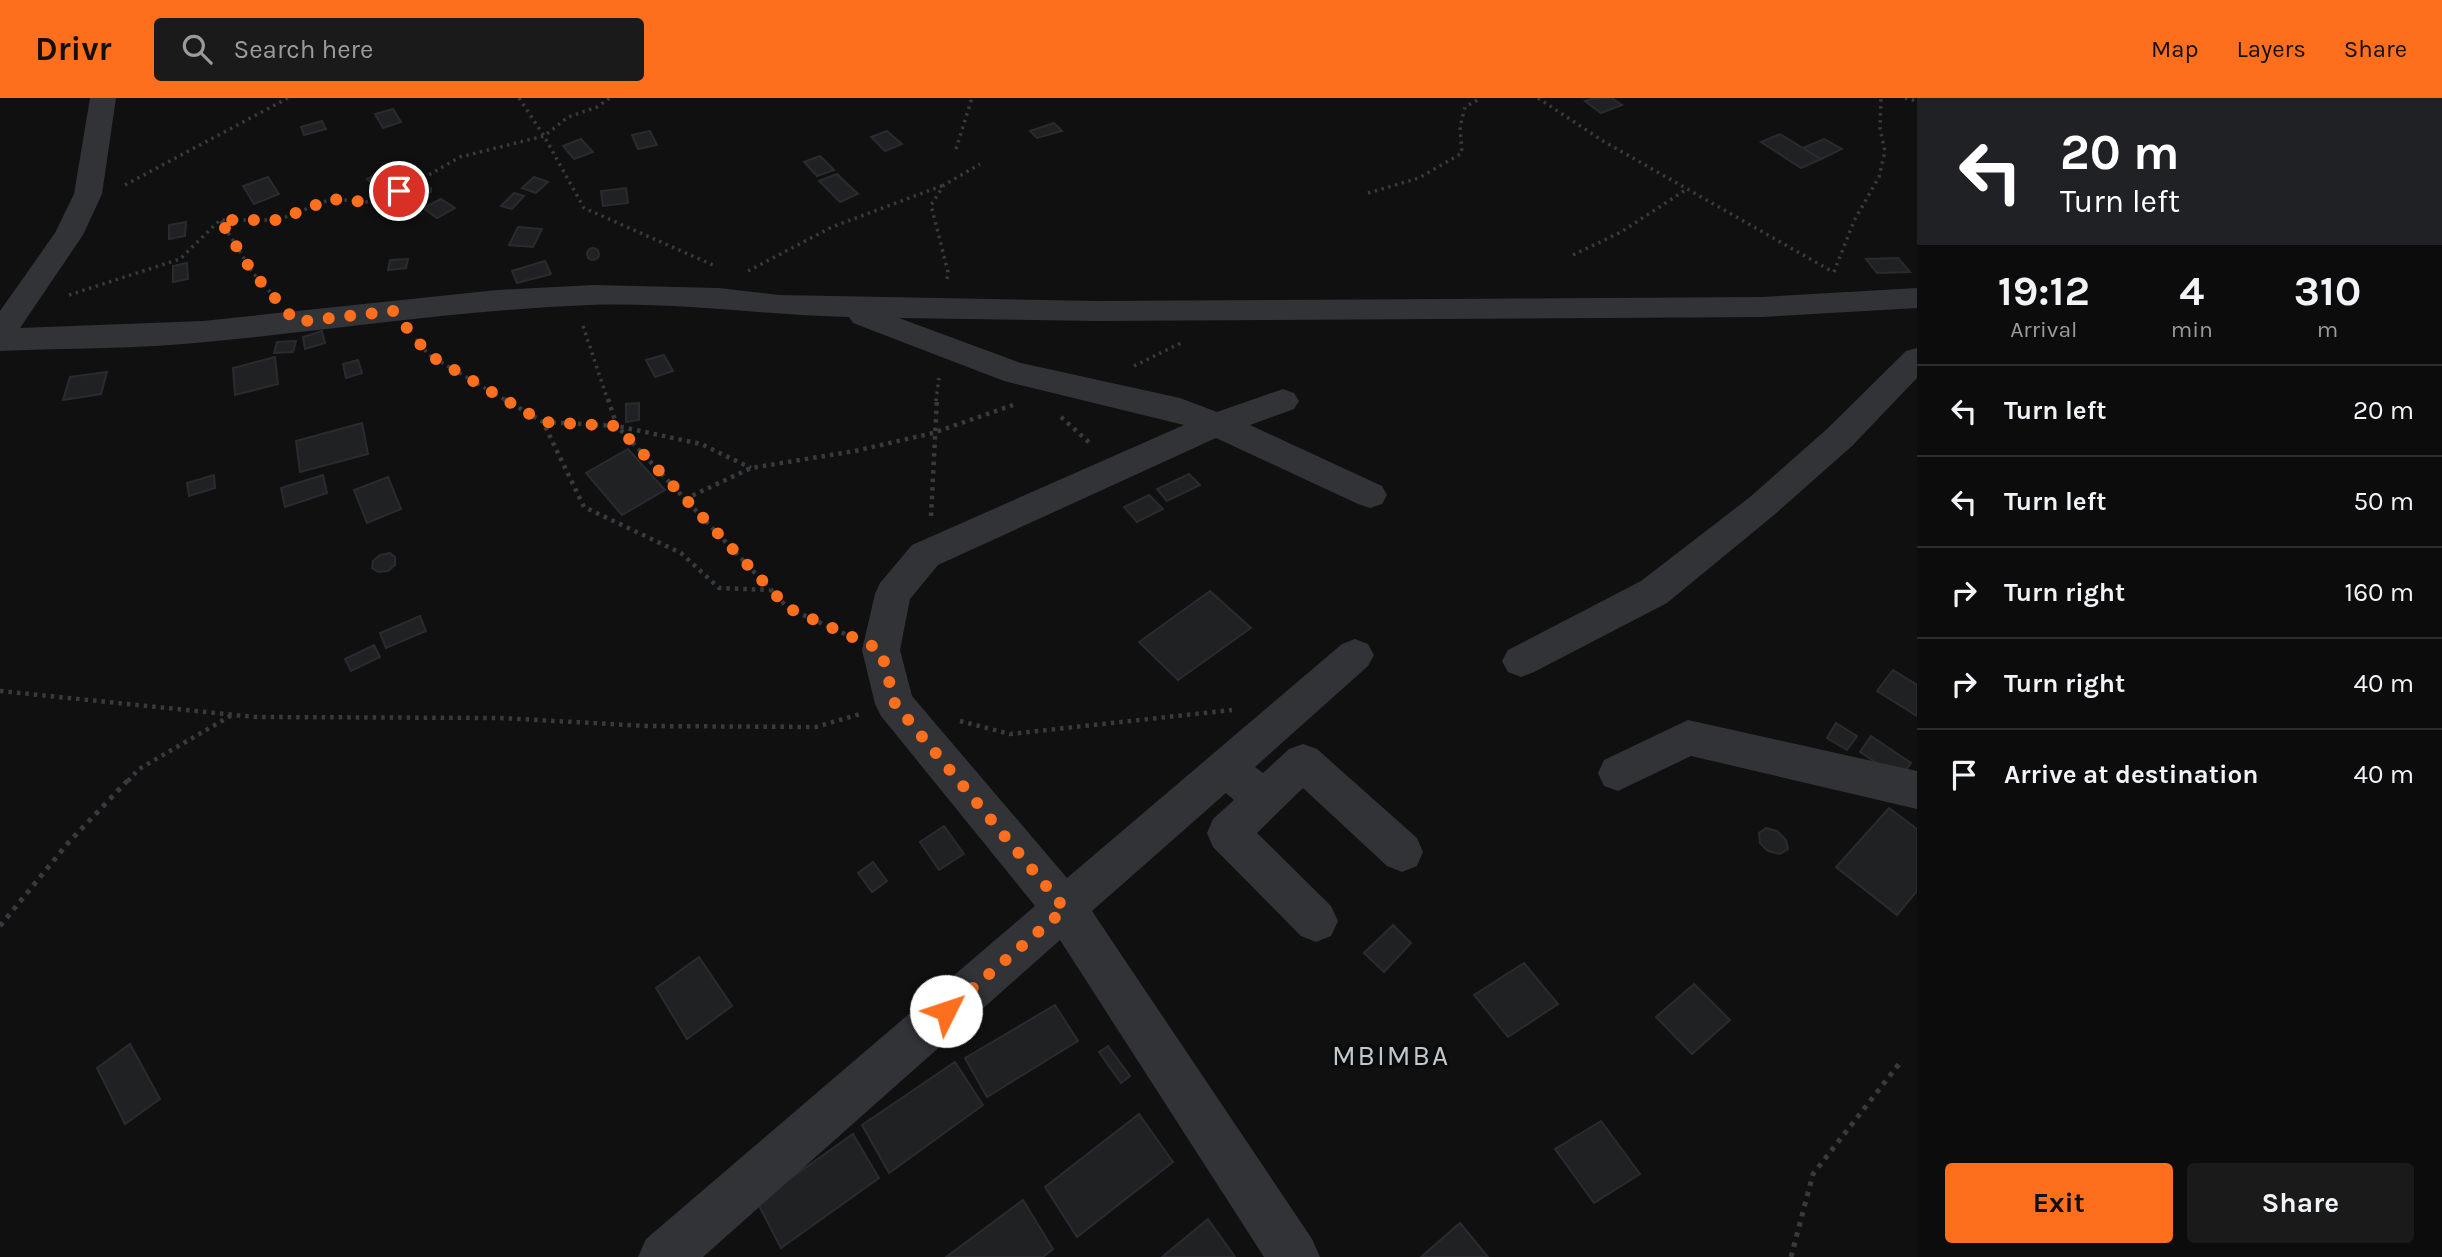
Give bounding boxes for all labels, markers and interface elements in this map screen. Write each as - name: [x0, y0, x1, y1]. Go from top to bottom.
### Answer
- search box: [154, 18, 644, 81]
- text: Drivr: [35, 30, 112, 68]
- icon: search: [178, 30, 216, 68]
- text: Search here: [234, 34, 373, 65]
- text: Map: [2151, 35, 2199, 63]
- text: Layers: [2237, 35, 2306, 63]
- text: Share: [2344, 35, 2407, 63]
- text: 20 m: [2060, 124, 2180, 181]
- icon: left: [1945, 126, 2036, 217]
- pin: [369, 161, 429, 221]
- icon: arrive: [380, 172, 418, 210]
- text: Turn left: [2060, 183, 2180, 220]
- text: 19:12: [1998, 266, 2090, 316]
- text: 4: [2179, 266, 2204, 316]
- text: 310: [2294, 266, 2361, 316]
- text: Arrival: [2010, 316, 2078, 343]
- text: min: [2171, 316, 2213, 343]
- text: m: [2317, 316, 2338, 343]
- icon: left: [1945, 392, 1983, 430]
- text: Turn left: [2004, 395, 2106, 426]
- text: 20 m: [2353, 395, 2414, 426]
- icon: left: [1945, 483, 1983, 521]
- text: Turn left: [2004, 486, 2106, 517]
- text: 50 m: [2353, 486, 2414, 517]
- icon: right: [1945, 574, 1983, 612]
- text: Turn right: [2004, 577, 2125, 608]
- text: 160 m: [2345, 577, 2414, 608]
- icon: right: [1945, 665, 1983, 703]
- text: Turn right: [2004, 668, 2125, 699]
- text: 40 m: [2354, 668, 2414, 699]
- icon: arrive: [1945, 756, 1983, 794]
- text: Arrive at destination: [2004, 759, 2258, 790]
- text: 40 m: [2354, 759, 2414, 790]
- position arrow: [909, 974, 983, 1048]
- district label: MBIMBA: [1332, 1039, 1450, 1072]
- button: Exit: [1945, 1163, 2173, 1243]
- button: Share: [2187, 1163, 2414, 1243]

